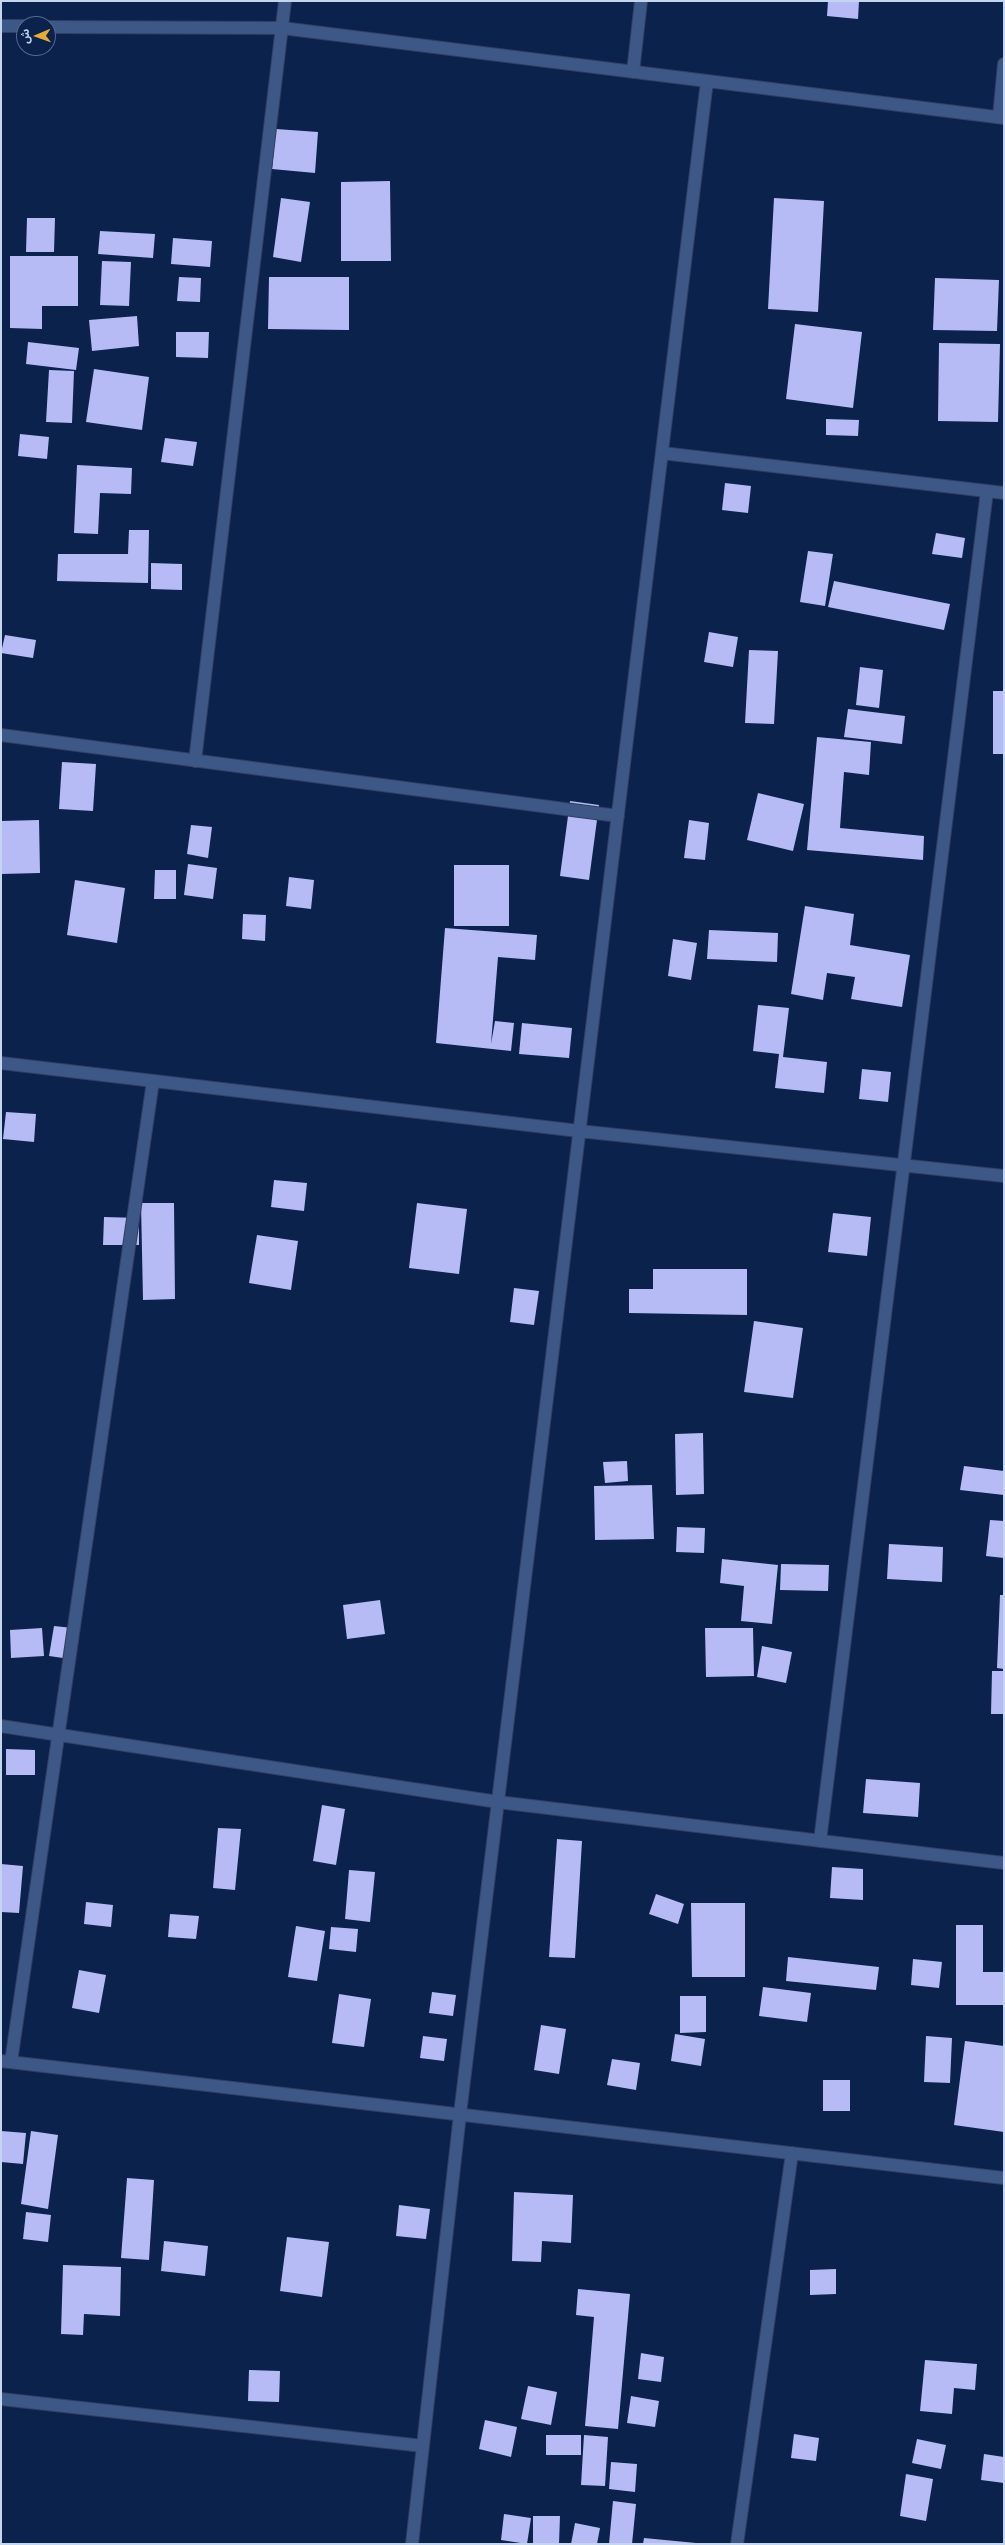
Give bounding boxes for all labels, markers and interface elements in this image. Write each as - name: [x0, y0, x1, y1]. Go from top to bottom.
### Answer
- north arrow: [16, 16, 56, 56]
- text: ش: [18, 29, 32, 44]

